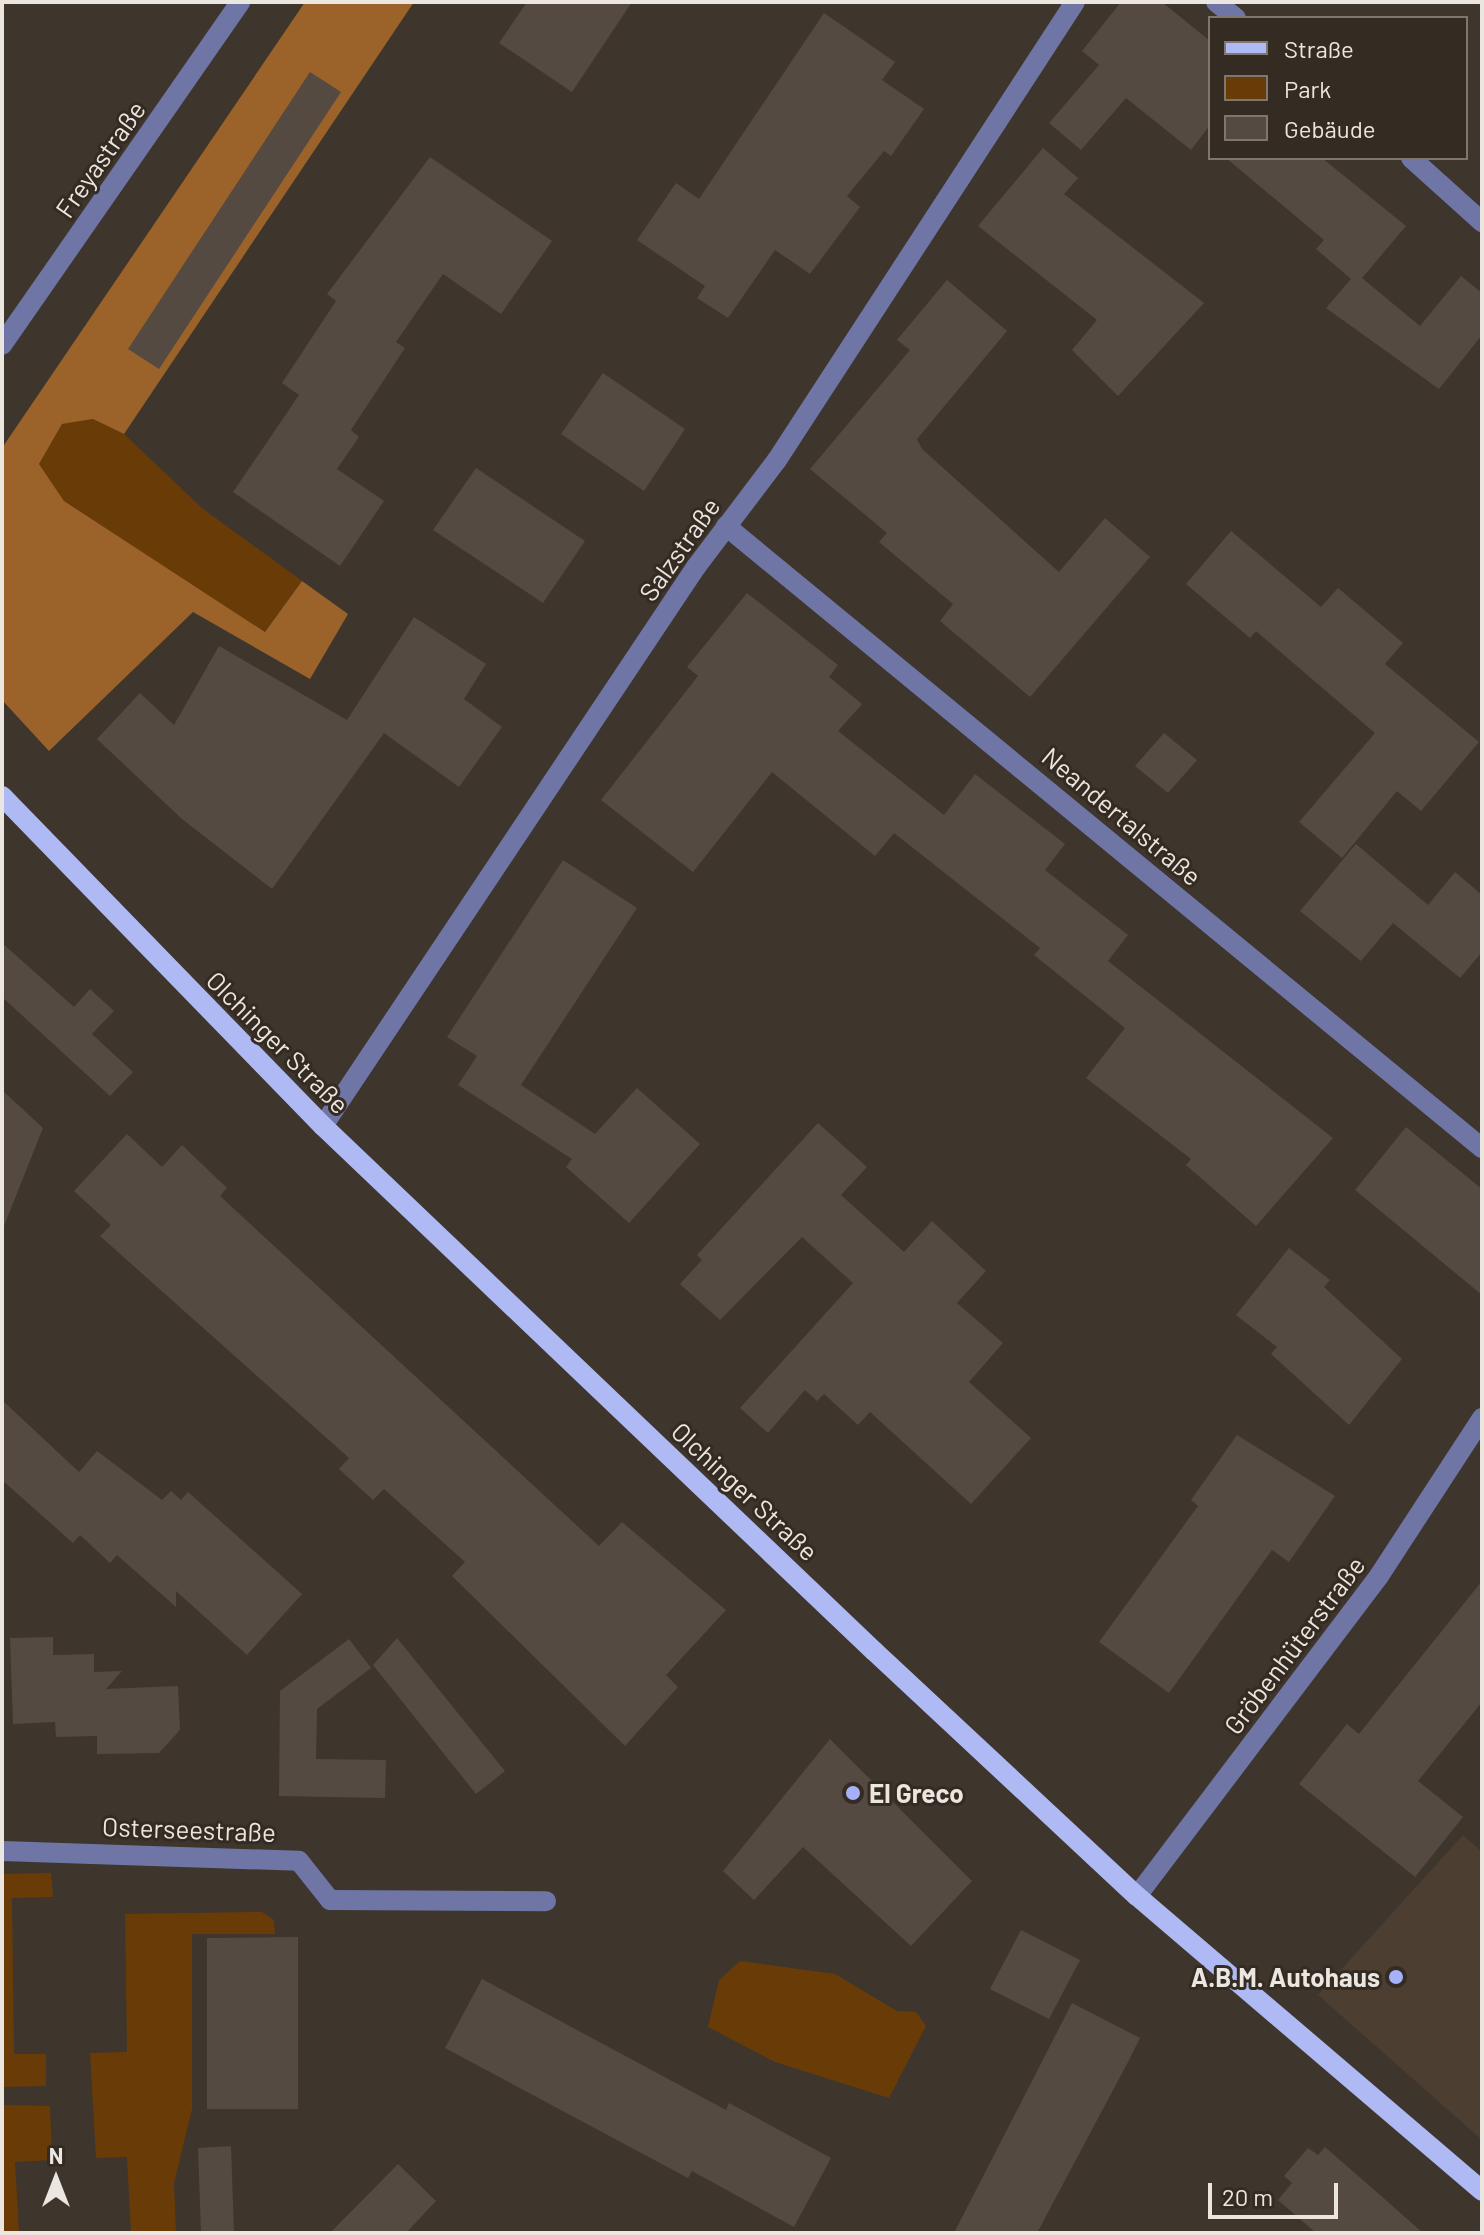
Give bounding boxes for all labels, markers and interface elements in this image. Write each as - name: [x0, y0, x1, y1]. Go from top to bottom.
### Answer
- legend: [1208, 16, 1468, 160]
- text: Straße: [1284, 34, 1354, 63]
- text: Park: [1284, 74, 1331, 103]
- street label: Freyastraße: [48, 95, 152, 223]
- text: Gebäude: [1284, 114, 1376, 143]
- street label: Salzstraße: [632, 491, 726, 607]
- street label: Neandertalstraße: [1036, 740, 1208, 892]
- street label: Olchinger Straße: [200, 964, 356, 1120]
- street label: Olchinger Straße: [665, 1415, 825, 1567]
- street label: Gröbenhüterstraße: [1217, 1550, 1371, 1740]
- place label: El Greco: [869, 1777, 964, 1809]
- marker: El Greco: [844, 1784, 862, 1802]
- street label: Osterseestraße: [102, 1810, 276, 1848]
- place label: A.B.M. Autohaus: [1191, 1961, 1380, 1993]
- marker: A.B.M. Autohaus: [1387, 1968, 1405, 1986]
- north arrow: [16, 2139, 96, 2219]
- text: N: [49, 2142, 63, 2168]
- scale bar: [1212, 2167, 1342, 2217]
- text: 20 m: [1222, 2182, 1273, 2211]

